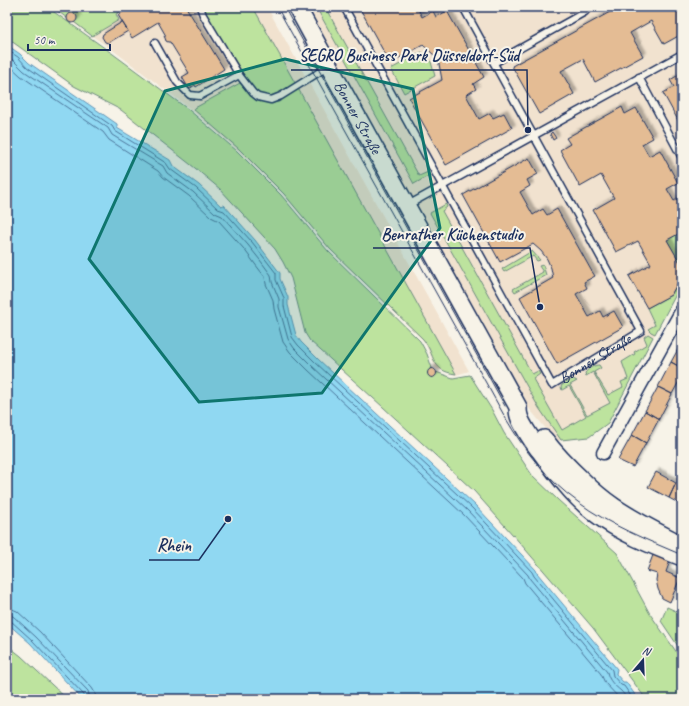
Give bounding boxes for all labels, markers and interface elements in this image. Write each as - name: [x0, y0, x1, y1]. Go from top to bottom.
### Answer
- scale bar: [28, 26, 110, 52]
- text: 50 m: [34, 32, 56, 48]
- callout: SEGRO Business Park Düsseldorf-Süd: [291, 41, 527, 70]
- text: SEGRO Business Park Düsseldorf-Süd: [299, 45, 522, 66]
- street label: Bonner Straße: [329, 77, 387, 159]
- callout: Benrather Küchenstudio: [373, 219, 530, 248]
- text: Benrather Küchenstudio: [381, 224, 525, 245]
- street label: Bonner Straße: [556, 328, 636, 388]
- callout: Rhein: [149, 531, 199, 560]
- text: Rhein: [157, 535, 192, 556]
- north arrow: [623, 640, 663, 680]
- text: N: [641, 643, 654, 659]

